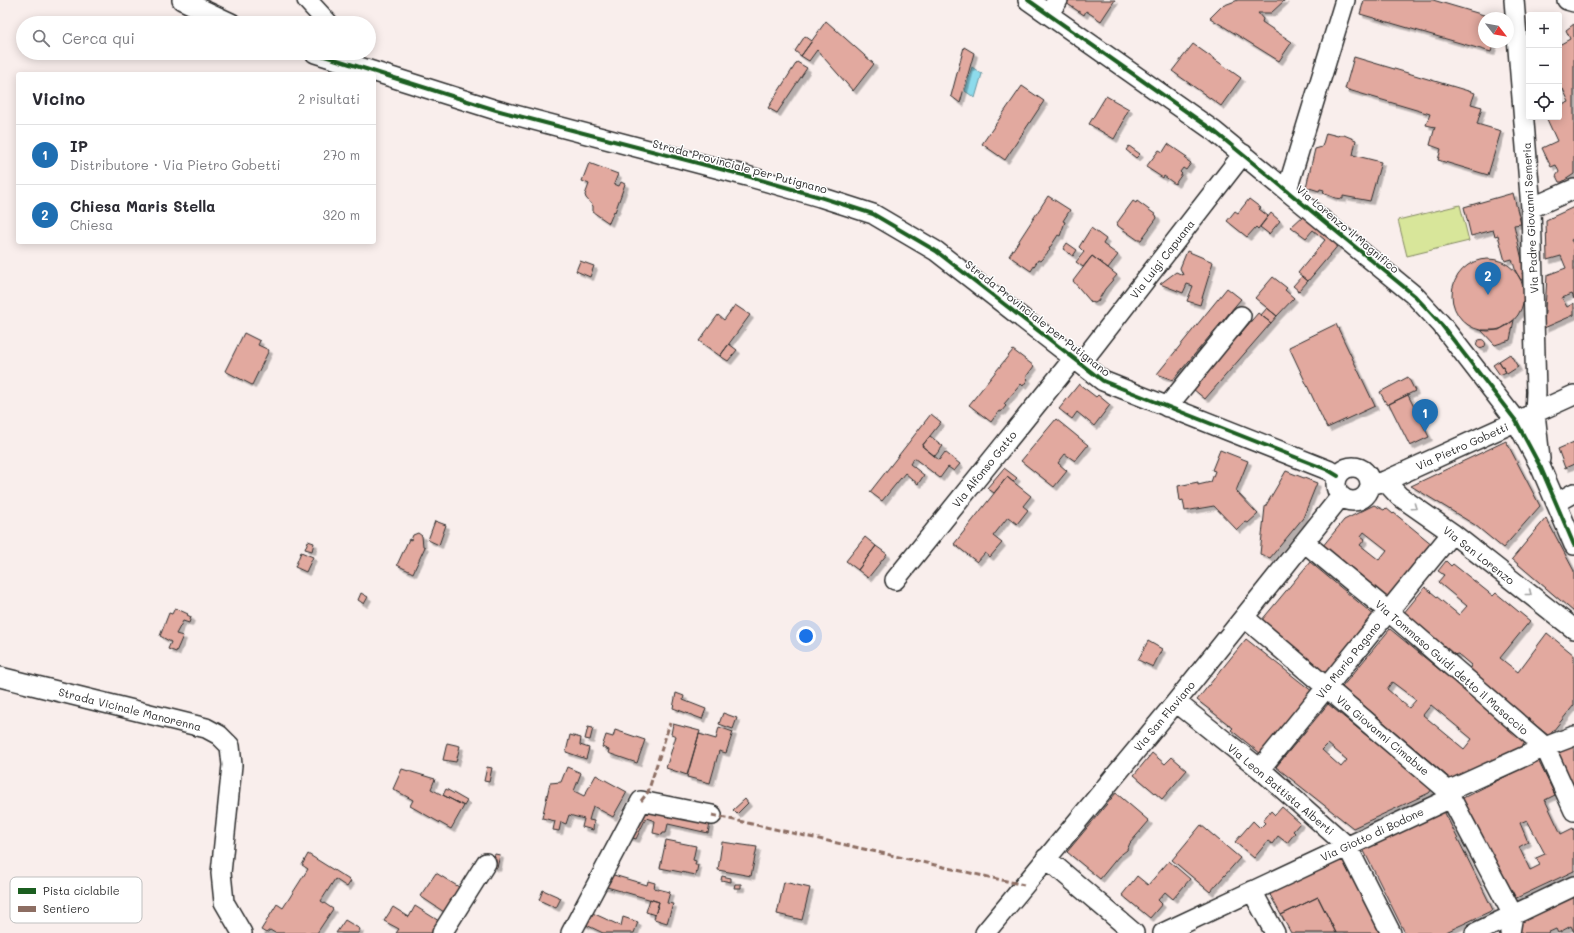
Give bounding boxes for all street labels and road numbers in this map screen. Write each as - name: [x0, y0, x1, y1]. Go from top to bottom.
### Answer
- street label: Strada Provinciale per Putignano: [651, 135, 829, 197]
- street label: Via Padre Giovanni Semeria: [1519, 142, 1541, 294]
- street label: Via Lorenzo il Magnifico: [1294, 182, 1403, 277]
- street label: Via Luigi Capuana: [1126, 216, 1198, 302]
- street label: Strada Provinciale per Putignano: [962, 257, 1114, 380]
- street label: Via Pietro Gobetti: [1413, 419, 1511, 473]
- street label: Via Alfonso Gatto: [948, 427, 1020, 511]
- street label: Via San Lorenzo: [1440, 522, 1518, 588]
- street label: Via Tommaso Guidi detto il Masaccio: [1372, 596, 1532, 738]
- street label: Via Mario Pagano: [1312, 618, 1384, 702]
- street label: Via San Flaviano: [1130, 677, 1198, 754]
- street label: Strada Vicinale Manorenna: [57, 684, 203, 734]
- street label: Via Giovanni Cimabue: [1333, 692, 1433, 779]
- street label: Via Leon Battista Alberti: [1225, 740, 1337, 838]
- street label: Via Giotto di Bodone: [1318, 803, 1426, 865]

